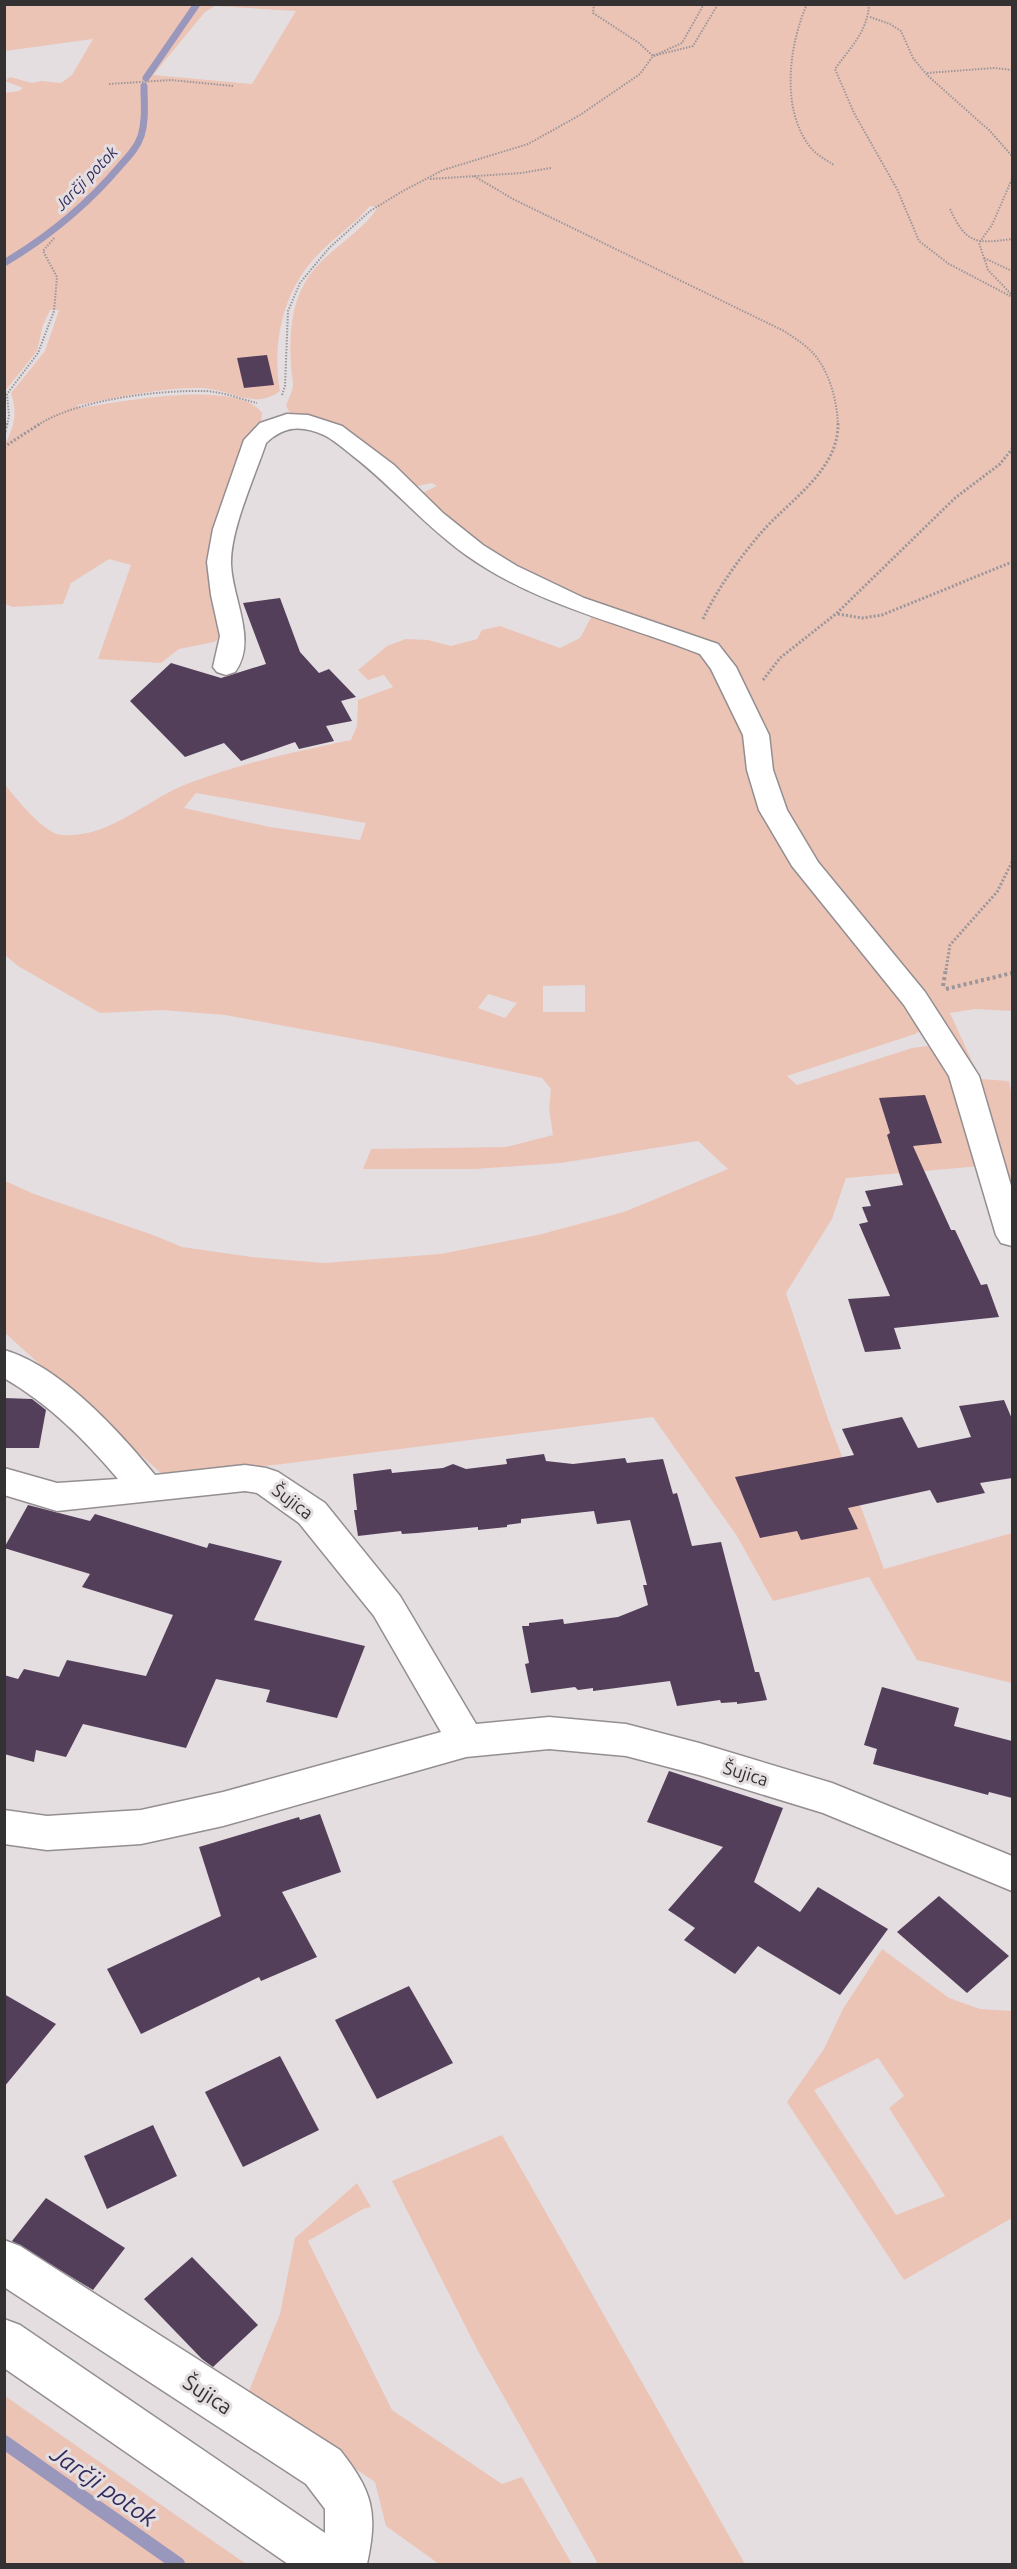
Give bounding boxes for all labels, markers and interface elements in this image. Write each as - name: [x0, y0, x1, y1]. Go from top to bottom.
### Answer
- water label: Jarčji potok: [50, 142, 121, 214]
- street label: Šujica: [269, 1478, 318, 1523]
- street label: Šujica: [721, 1756, 771, 1789]
- street label: Šujica: [179, 2369, 237, 2419]
- water label: Jarčji potok: [45, 2439, 163, 2533]

